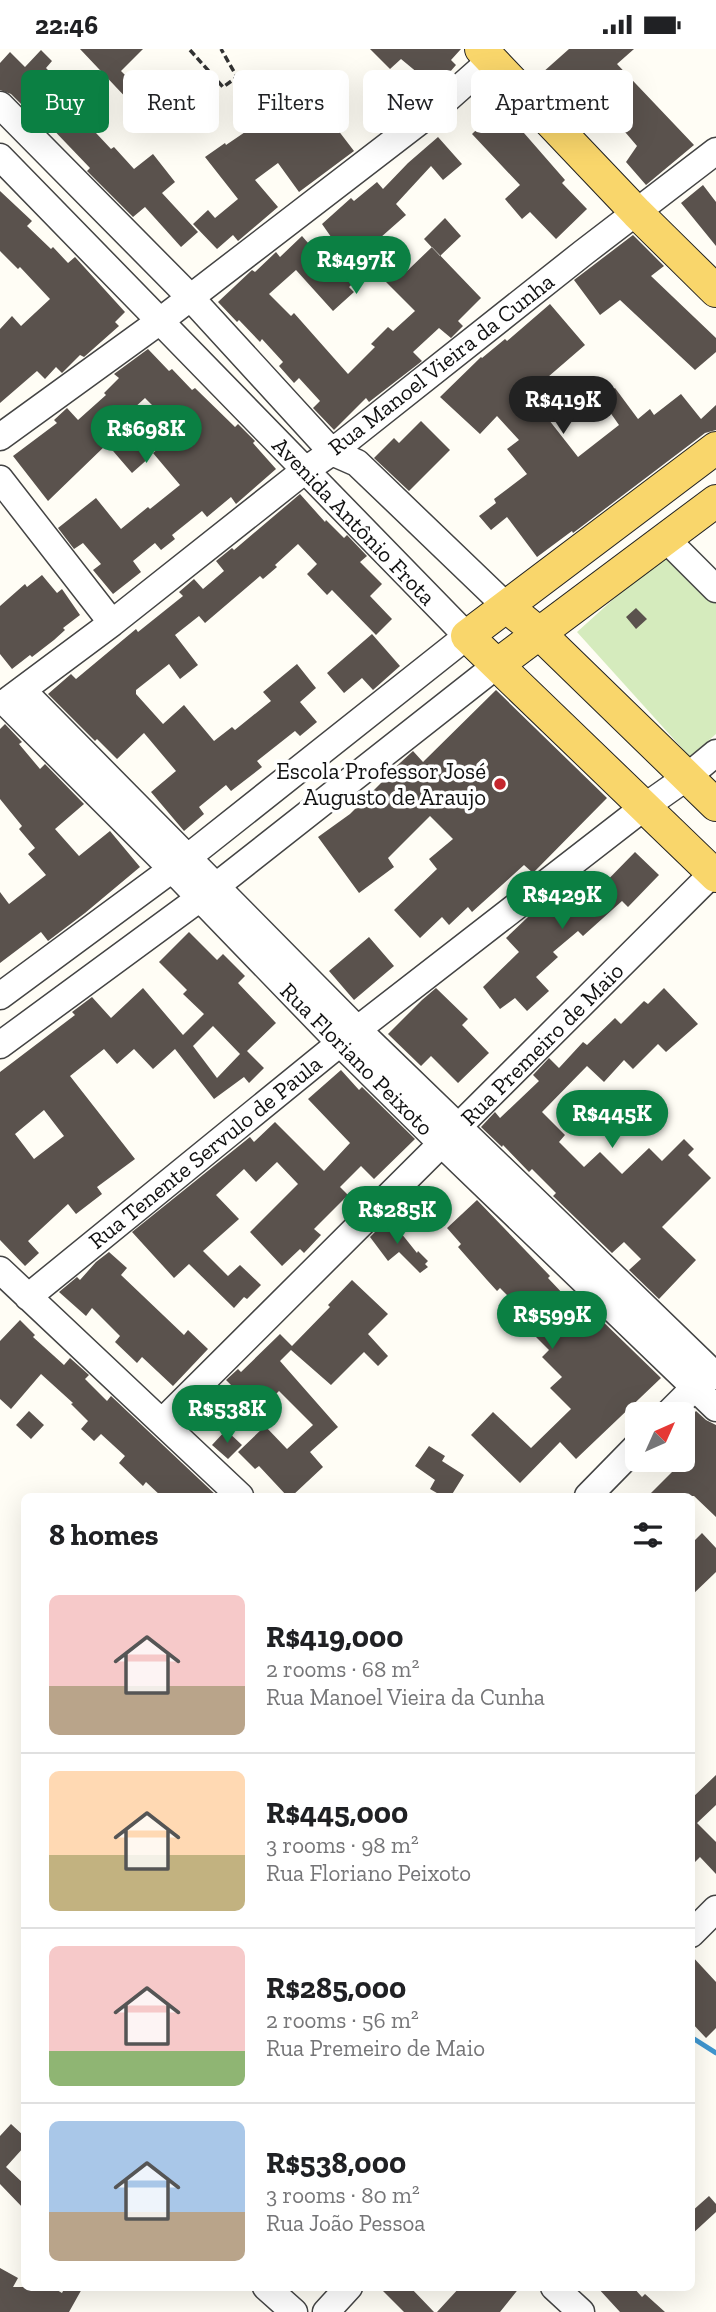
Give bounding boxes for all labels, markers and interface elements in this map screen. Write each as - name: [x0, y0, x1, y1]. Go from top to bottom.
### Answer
- text: 22:46: [35, 9, 98, 41]
- chip: Buy: [21, 70, 109, 133]
- chip: Rent: [123, 70, 219, 133]
- chip: Filters: [233, 70, 349, 133]
- chip: New: [363, 70, 457, 133]
- chip: Apartment: [471, 70, 633, 133]
- pin: R$497K: [299, 237, 413, 296]
- text: R$497K: [317, 245, 395, 273]
- street label: Rua Manoel Vieira da Cunha: [322, 267, 560, 461]
- pin: R$419K: [506, 377, 620, 436]
- text: R$419K: [525, 385, 601, 413]
- pin: R$698K: [89, 405, 203, 465]
- text: R$698K: [107, 414, 185, 442]
- street label: Avenida Antônio Frota: [267, 431, 441, 611]
- place label: Escola Professor José Augusto de Araujo: [276, 757, 486, 811]
- marker: Escola Professor José Augusto de Araujo: [492, 776, 508, 792]
- pin: R$429K: [505, 871, 619, 931]
- text: R$429K: [522, 880, 602, 908]
- street label: Rua Premeiro de Maio: [455, 957, 629, 1131]
- street label: Rua Floriano Peixoto: [275, 977, 439, 1141]
- street label: Rua Tenente Servulo de Paula: [83, 1049, 327, 1255]
- pin: R$445K: [555, 1091, 669, 1150]
- text: R$445K: [572, 1099, 652, 1127]
- pin: R$285K: [340, 1187, 454, 1246]
- text: R$285K: [358, 1195, 436, 1223]
- pin: R$599K: [495, 1291, 609, 1351]
- text: R$599K: [513, 1300, 591, 1328]
- pin: R$538K: [170, 1385, 284, 1445]
- text: R$538K: [188, 1394, 266, 1422]
- north arrow: [625, 1402, 695, 1472]
- map controls: [625, 1402, 695, 1472]
- icon: filters: [629, 1516, 667, 1554]
- text: 8 homes: [49, 1517, 158, 1553]
- text: R$419,000: [266, 1619, 404, 1655]
- icon: home: [105, 1623, 189, 1707]
- text: 2 rooms · 68 m²: [266, 1655, 419, 1683]
- text: Rua Manoel Vieira da Cunha: [266, 1683, 545, 1711]
- text: R$445,000: [266, 1795, 408, 1831]
- icon: home: [105, 1799, 189, 1883]
- text: 3 rooms · 98 m²: [266, 1831, 419, 1859]
- text: Rua Floriano Peixoto: [266, 1859, 471, 1887]
- text: R$285,000: [266, 1970, 406, 2006]
- icon: home: [105, 1974, 189, 2058]
- text: 2 rooms · 56 m²: [266, 2006, 419, 2034]
- text: Rua Premeiro de Maio: [266, 2034, 485, 2062]
- text: R$538,000: [266, 2145, 406, 2181]
- icon: home: [105, 2149, 189, 2233]
- text: 3 rooms · 80 m²: [266, 2181, 420, 2209]
- text: Rua João Pessoa: [266, 2209, 425, 2237]

